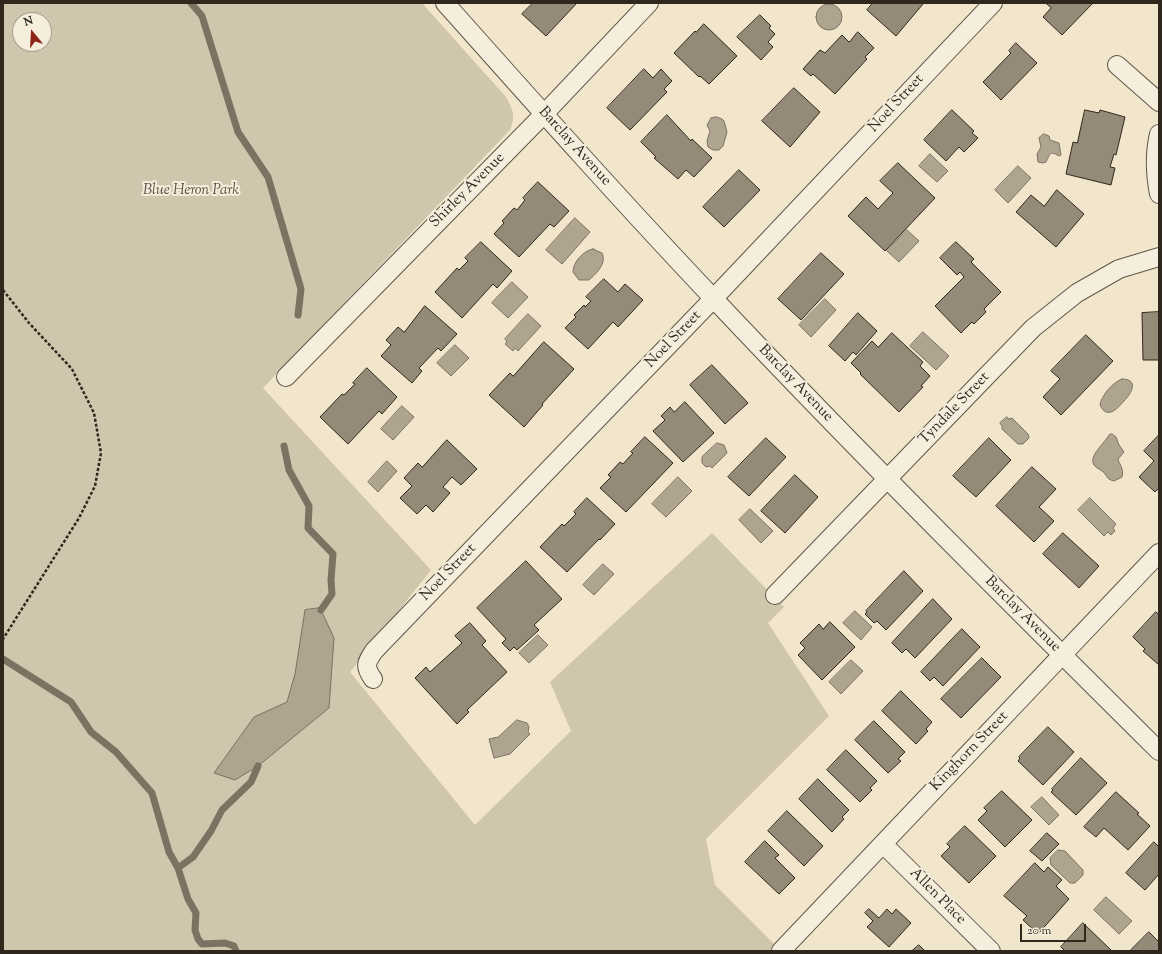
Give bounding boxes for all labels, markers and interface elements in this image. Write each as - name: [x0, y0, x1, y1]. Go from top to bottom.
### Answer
- north arrow: [12, 12, 52, 52]
- text: N: [22, 13, 35, 31]
- street label: Noel Street: [866, 71, 928, 137]
- street label: Barclay Avenue: [534, 104, 614, 190]
- street label: Shirley Avenue: [427, 150, 509, 232]
- park label: Blue Heron Park: [143, 182, 239, 200]
- street label: Noel Street: [642, 307, 706, 373]
- street label: Barclay Avenue: [754, 342, 836, 426]
- street label: Tyndale Street: [916, 369, 994, 449]
- street label: Noel Street: [417, 540, 481, 606]
- street label: Barclay Avenue: [980, 573, 1064, 657]
- street label: Kinghorn Street: [927, 708, 1013, 796]
- street label: Allen Place: [905, 865, 969, 929]
- scale bar: [1022, 916, 1088, 942]
- text: 20 m: [1027, 922, 1051, 940]

